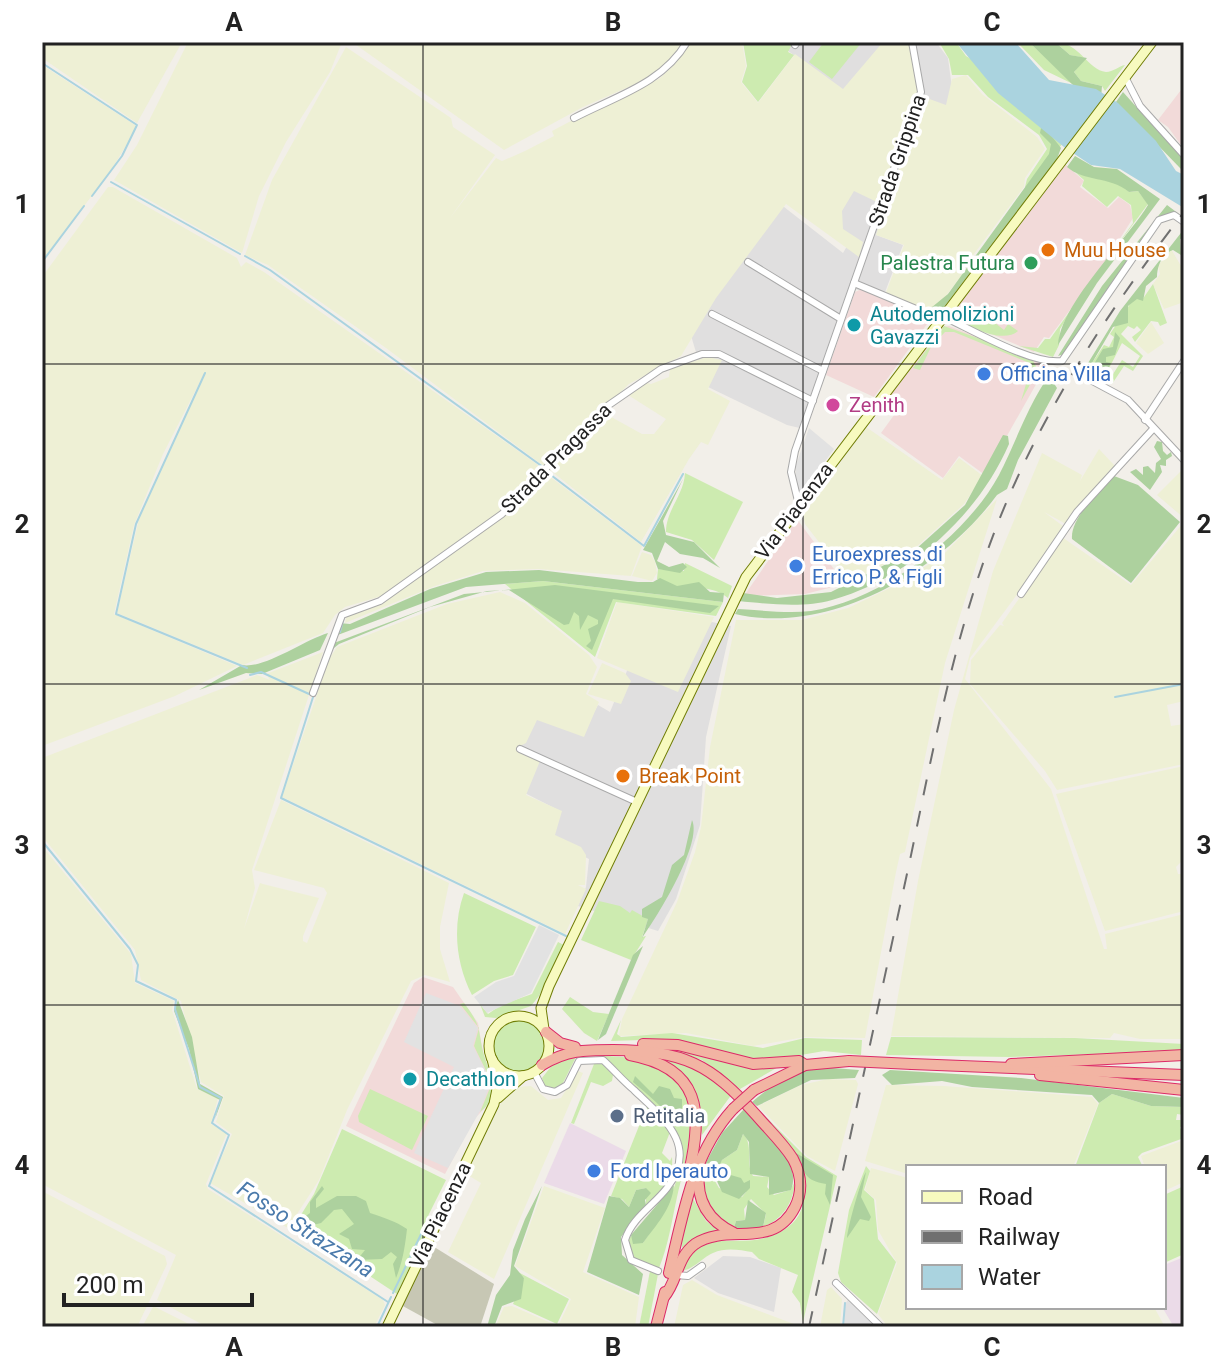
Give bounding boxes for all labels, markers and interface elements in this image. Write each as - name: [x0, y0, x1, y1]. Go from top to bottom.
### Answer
- text: A: [225, 7, 243, 37]
- text: B: [605, 7, 621, 37]
- text: C: [983, 7, 1001, 37]
- street label: Strada Grippina: [863, 91, 931, 229]
- text: 1: [15, 189, 29, 219]
- text: 1: [1197, 189, 1211, 219]
- place label: Muu House: [1064, 238, 1166, 262]
- marker: Muu House: [1039, 241, 1057, 259]
- place label: Palestra Futura: [880, 251, 1015, 275]
- marker: Palestra Futura: [1022, 254, 1040, 272]
- place label: Autodemolizioni Gavazzi: [870, 302, 1014, 349]
- marker: Autodemolizioni Gavazzi: [845, 316, 863, 334]
- place label: Officina Villa: [1000, 362, 1111, 386]
- marker: Officina Villa: [975, 365, 993, 383]
- place label: Zenith: [849, 393, 905, 417]
- marker: Zenith: [824, 396, 842, 414]
- street label: Strada Pragassa: [496, 398, 616, 518]
- street label: Via Piacenza: [750, 458, 838, 564]
- text: 2: [15, 509, 29, 539]
- text: 2: [1197, 509, 1211, 539]
- place label: Euroexpress di Errico P. & Figli: [812, 542, 943, 589]
- marker: Euroexpress di Errico P. & Figli: [787, 557, 805, 575]
- place label: Break Point: [639, 764, 741, 788]
- marker: Break Point: [614, 767, 632, 785]
- text: 3: [15, 830, 29, 860]
- text: 3: [1197, 830, 1211, 860]
- place label: Decathlon: [426, 1067, 516, 1091]
- marker: Decathlon: [401, 1070, 419, 1088]
- place label: Retitalia: [633, 1104, 705, 1128]
- marker: Retitalia: [608, 1107, 626, 1125]
- text: 4: [15, 1150, 30, 1180]
- text: 4: [1197, 1150, 1212, 1180]
- street label: Via Piacenza: [404, 1158, 476, 1272]
- place label: Ford Iperauto: [610, 1159, 728, 1183]
- marker: Ford Iperauto: [585, 1162, 603, 1180]
- legend: [906, 1165, 1166, 1309]
- water label: Fosso Strazzana: [233, 1176, 379, 1283]
- text: Road: [978, 1183, 1033, 1211]
- text: Railway: [978, 1223, 1060, 1251]
- scale bar: [64, 1257, 252, 1307]
- text: Water: [978, 1263, 1041, 1291]
- text: 200 m: [76, 1271, 143, 1299]
- text: A: [225, 1332, 243, 1362]
- text: B: [605, 1332, 621, 1362]
- text: C: [983, 1332, 1001, 1362]

